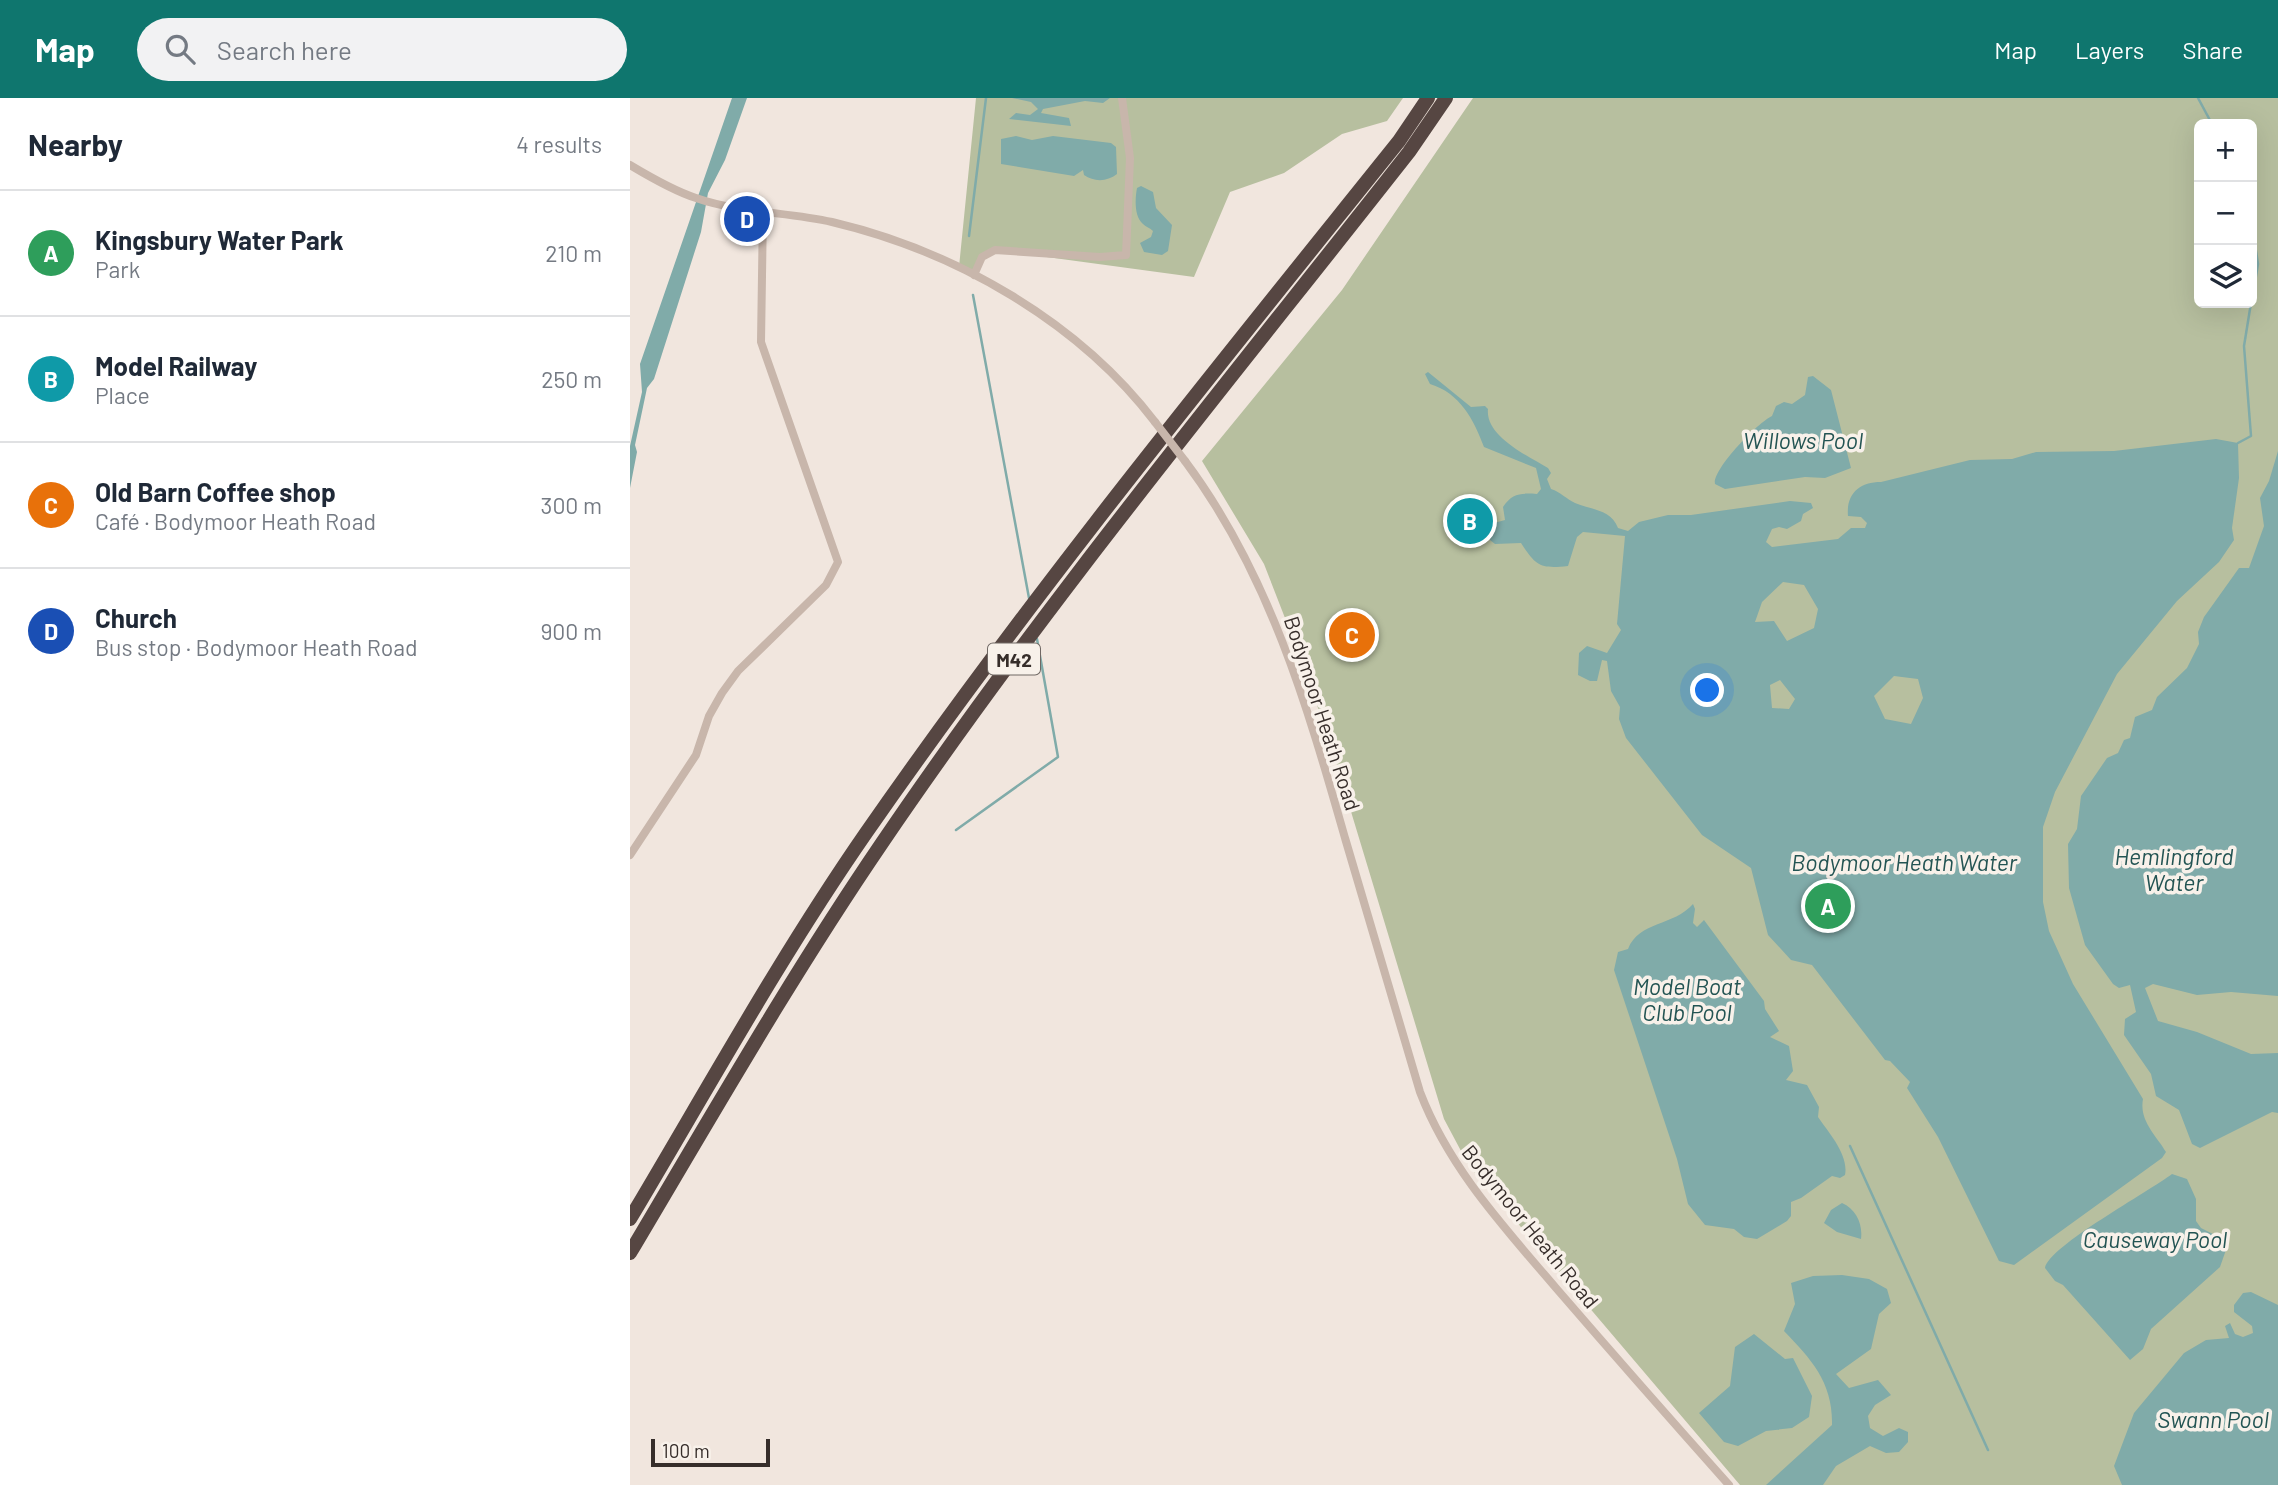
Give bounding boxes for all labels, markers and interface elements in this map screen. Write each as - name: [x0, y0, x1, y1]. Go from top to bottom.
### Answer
- search box: [137, 18, 627, 81]
- text: Map: [35, 29, 95, 69]
- icon: search: [161, 30, 199, 68]
- text: Search here: [217, 34, 352, 65]
- text: Map: [1994, 35, 2037, 64]
- text: Layers: [2075, 35, 2144, 64]
- text: Share: [2182, 35, 2243, 64]
- map controls: [2194, 119, 2257, 308]
- button: +: [2194, 119, 2257, 182]
- text: Nearby: [28, 126, 123, 162]
- text: 4 results: [516, 130, 602, 158]
- button: −: [2194, 182, 2257, 245]
- pin: D: [724, 193, 770, 245]
- text: Kingsbury Water Park: [95, 224, 344, 255]
- text: A: [43, 239, 59, 267]
- text: 210 m: [545, 239, 602, 267]
- button: layers: [2194, 245, 2257, 308]
- text: Park: [95, 255, 140, 283]
- text: Model Railway: [95, 350, 257, 381]
- text: B: [44, 365, 58, 393]
- text: 250 m: [541, 365, 602, 393]
- text: Place: [95, 381, 150, 409]
- water label: Willows Pool: [1743, 426, 1863, 454]
- text: Old Barn Coffee shop: [95, 476, 336, 507]
- text: C: [44, 491, 58, 519]
- text: 300 m: [541, 491, 602, 519]
- pin: B: [1447, 495, 1493, 547]
- text: Café · Bodymoor Heath Road: [95, 507, 376, 535]
- text: Church: [95, 602, 177, 633]
- pin: C: [1329, 609, 1375, 661]
- street label: Bodymoor Heath Road: [1280, 613, 1366, 813]
- text: D: [44, 617, 58, 645]
- text: 900 m: [540, 617, 602, 645]
- text: Bus stop · Bodymoor Heath Road: [95, 633, 418, 661]
- road number: M42: [988, 644, 1040, 674]
- your location: [1690, 673, 1724, 707]
- water label: Hemlingford Water: [2115, 842, 2233, 896]
- water label: Bodymoor Heath Water: [1791, 848, 2018, 876]
- pin: A: [1805, 880, 1851, 932]
- water label: Model Boat Club Pool: [1633, 972, 1741, 1026]
- street label: Bodymoor Heath Road: [1457, 1139, 1605, 1313]
- water label: Causeway Pool: [2083, 1225, 2227, 1253]
- water label: Swann Pool: [2157, 1405, 2269, 1433]
- scale bar: [651, 1436, 770, 1468]
- text: 100 m: [662, 1439, 710, 1462]

